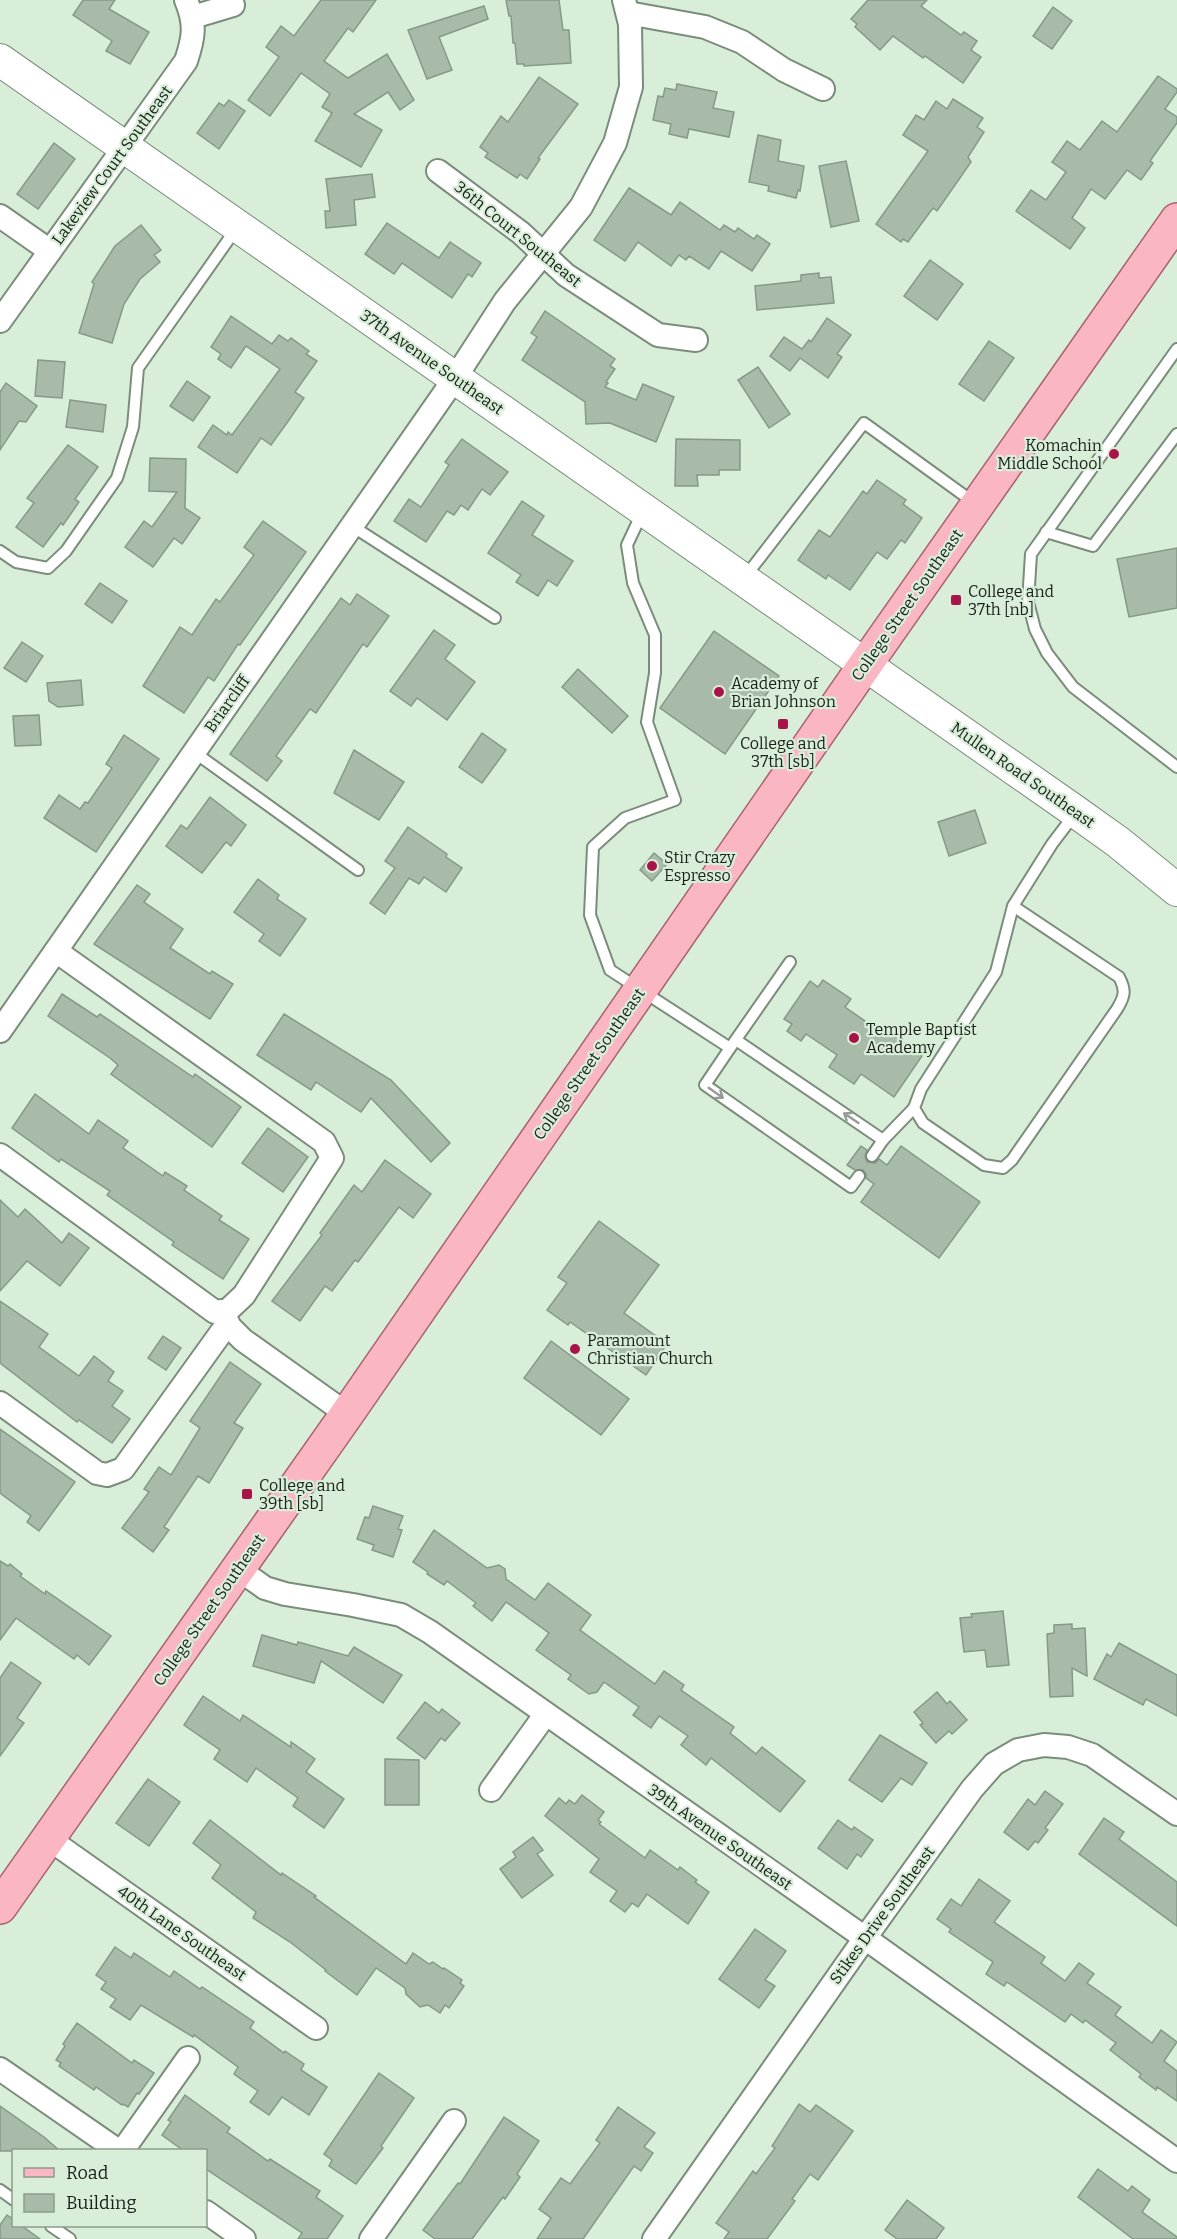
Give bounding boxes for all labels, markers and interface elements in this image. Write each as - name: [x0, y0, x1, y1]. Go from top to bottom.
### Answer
- street label: Lakeview Court Southeast: [48, 82, 176, 248]
- street label: 36th Court Southeast: [451, 177, 585, 291]
- street label: 37th Avenue Southeast: [357, 305, 507, 419]
- place label: Komachin Middle School: [997, 436, 1102, 473]
- marker: Komachin Middle School: [1107, 447, 1121, 461]
- street label: College Street Southeast: [847, 525, 967, 685]
- place label: College and 37th [nb]: [968, 582, 1055, 619]
- marker: College and 37th [nb]: [949, 593, 963, 607]
- street label: Briarcliff: [201, 671, 254, 736]
- place label: Academy of Brian Johnson: [731, 674, 836, 711]
- marker: Academy of Brian Johnson: [712, 685, 726, 699]
- marker: College and 37th [sb]: [776, 717, 790, 731]
- street label: Mullen Road Southeast: [947, 718, 1099, 832]
- place label: College and 37th [sb]: [740, 734, 827, 771]
- place label: Stir Crazy Espresso: [664, 848, 736, 885]
- marker: Stir Crazy Espresso: [645, 859, 659, 873]
- street label: College Street Southeast: [529, 984, 649, 1144]
- place label: Temple Baptist Academy: [866, 1020, 977, 1057]
- marker: Temple Baptist Academy: [847, 1031, 861, 1045]
- one-way arrow: [707, 1087, 724, 1099]
- one-way arrow: [843, 1112, 859, 1124]
- place label: Paramount Christian Church: [587, 1331, 713, 1368]
- marker: Paramount Christian Church: [568, 1342, 582, 1356]
- place label: College and 39th [sb]: [259, 1476, 346, 1513]
- marker: College and 39th [sb]: [240, 1487, 254, 1501]
- street label: College Street Southeast: [149, 1530, 269, 1690]
- street label: 39th Avenue Southeast: [644, 1780, 796, 1894]
- street label: Stikes Drive Southeast: [826, 1842, 939, 1988]
- street label: 40th Lane Southeast: [114, 1881, 250, 1985]
- legend: [12, 2149, 207, 2227]
- text: Road: [66, 2162, 109, 2184]
- text: Building: [66, 2192, 137, 2214]

